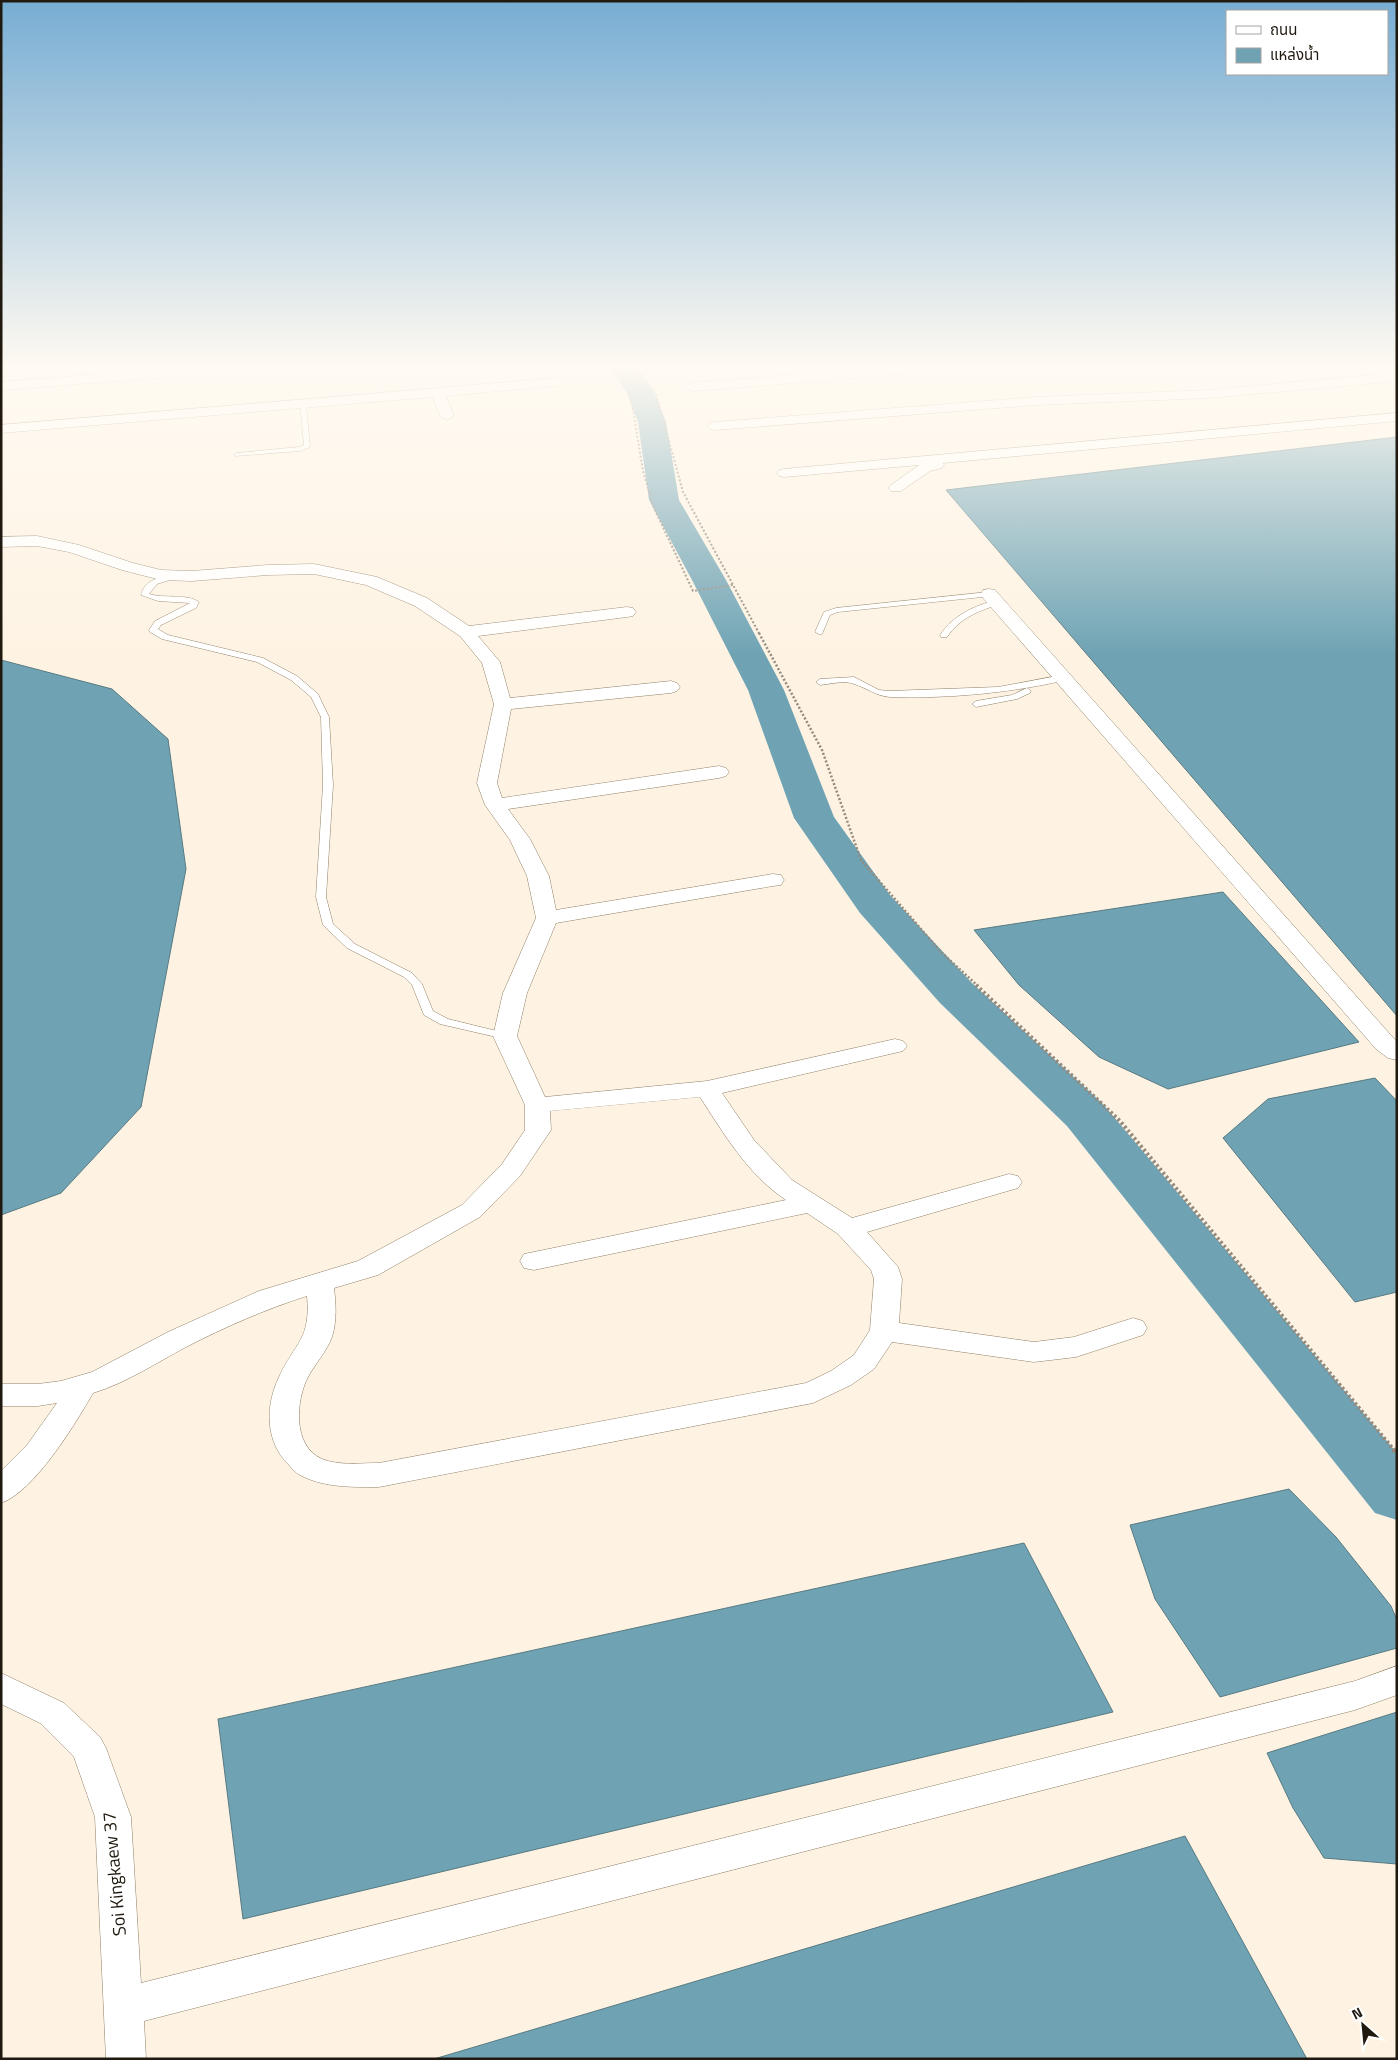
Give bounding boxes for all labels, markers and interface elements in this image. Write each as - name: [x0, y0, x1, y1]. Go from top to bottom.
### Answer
- legend: [1226, 10, 1388, 75]
- text: ถนน: [1270, 18, 1297, 41]
- text: แหล่งน้ำ: [1270, 43, 1319, 66]
- street label: Soi Kingkaew 37: [95, 1811, 133, 1937]
- north arrow: [1338, 2000, 1388, 2050]
- text: N: [1348, 2001, 1366, 2025]

